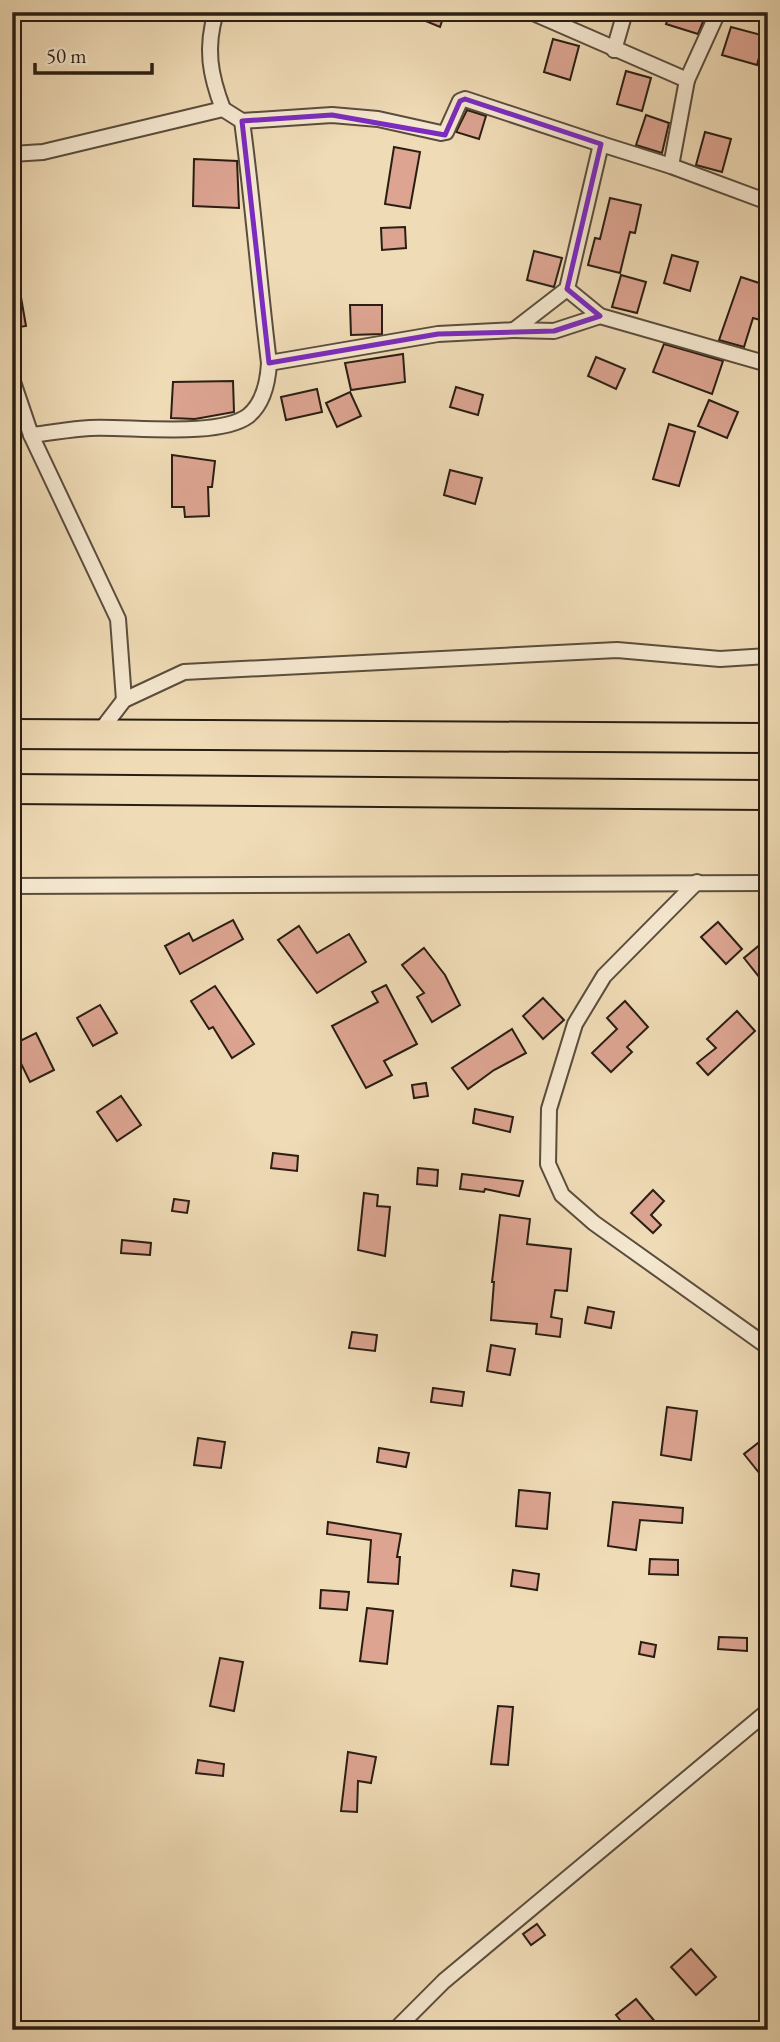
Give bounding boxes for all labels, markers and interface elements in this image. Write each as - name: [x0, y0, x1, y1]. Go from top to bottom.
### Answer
- scale bar: [35, 32, 152, 76]
- text: 50 m: [46, 42, 87, 69]

